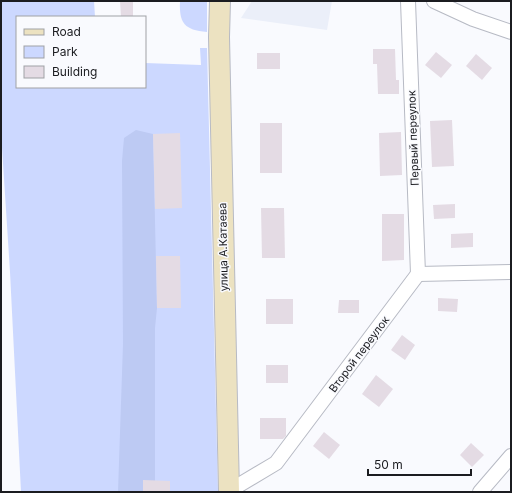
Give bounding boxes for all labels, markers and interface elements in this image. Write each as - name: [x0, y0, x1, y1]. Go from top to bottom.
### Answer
- legend: [16, 16, 146, 88]
- text: Road: [52, 24, 81, 39]
- text: Park: [52, 44, 78, 59]
- text: Building: [52, 64, 97, 79]
- street label: Первый переулок: [404, 90, 422, 186]
- street label: улица А.Катаева: [215, 202, 231, 292]
- street label: Второй переулок: [326, 313, 392, 395]
- scale bar: [368, 451, 471, 477]
- text: 50 m: [374, 457, 403, 472]

